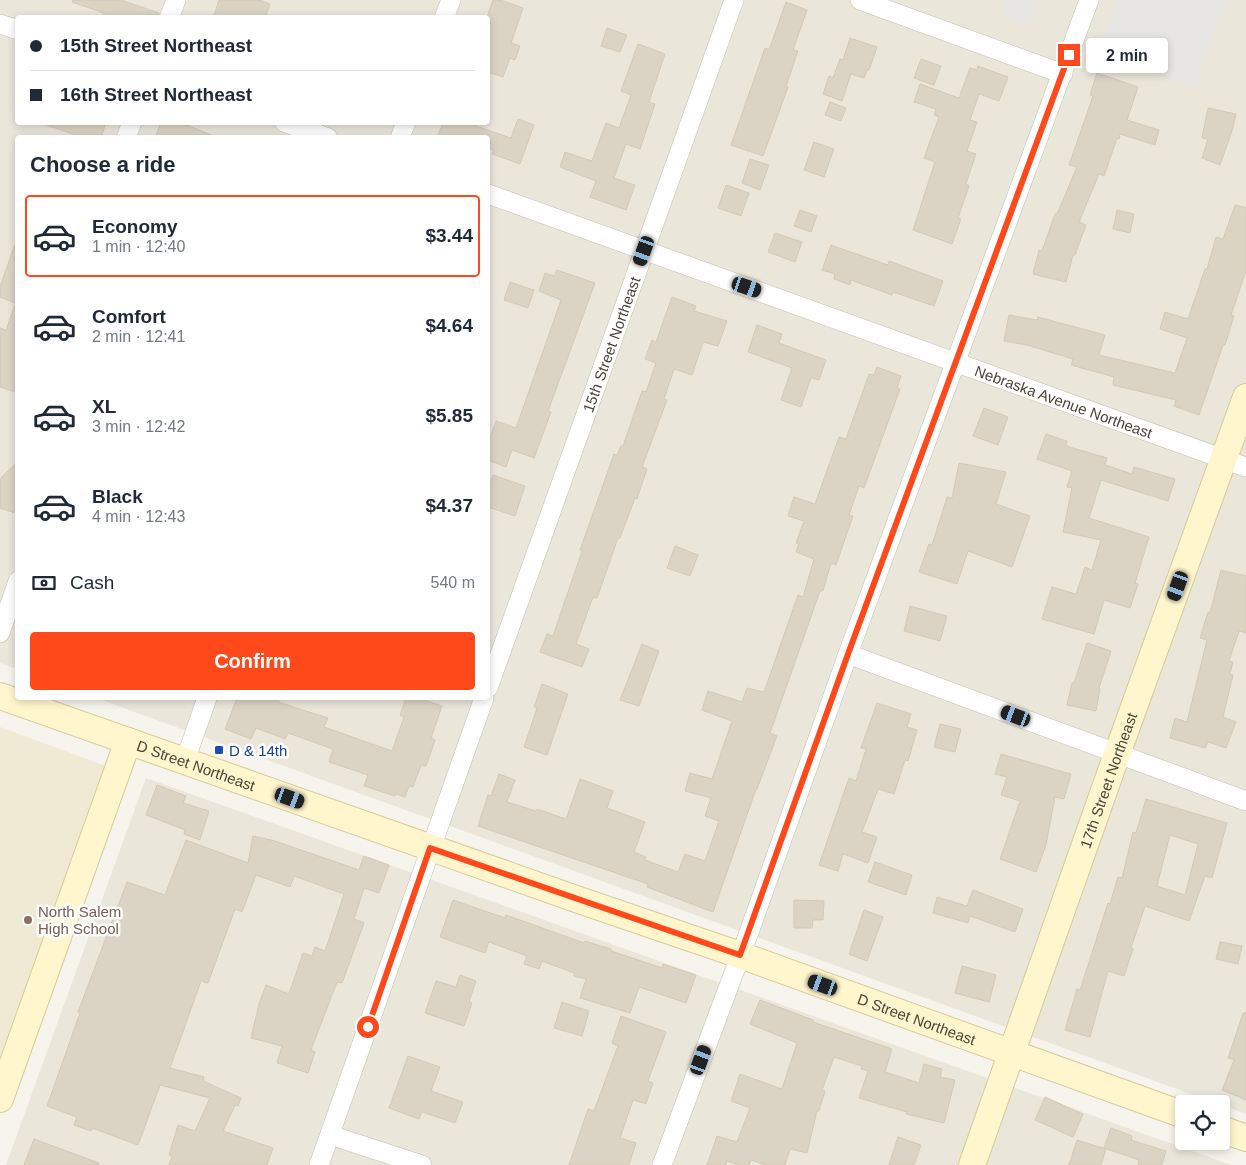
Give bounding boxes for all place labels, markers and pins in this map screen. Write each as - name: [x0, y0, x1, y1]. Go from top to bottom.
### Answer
- place label: D & 14th: [229, 742, 287, 759]
- marker: D & 14th: [213, 744, 225, 756]
- place label: North Salem High School: [38, 903, 121, 937]
- marker: North Salem High School: [22, 914, 34, 926]

